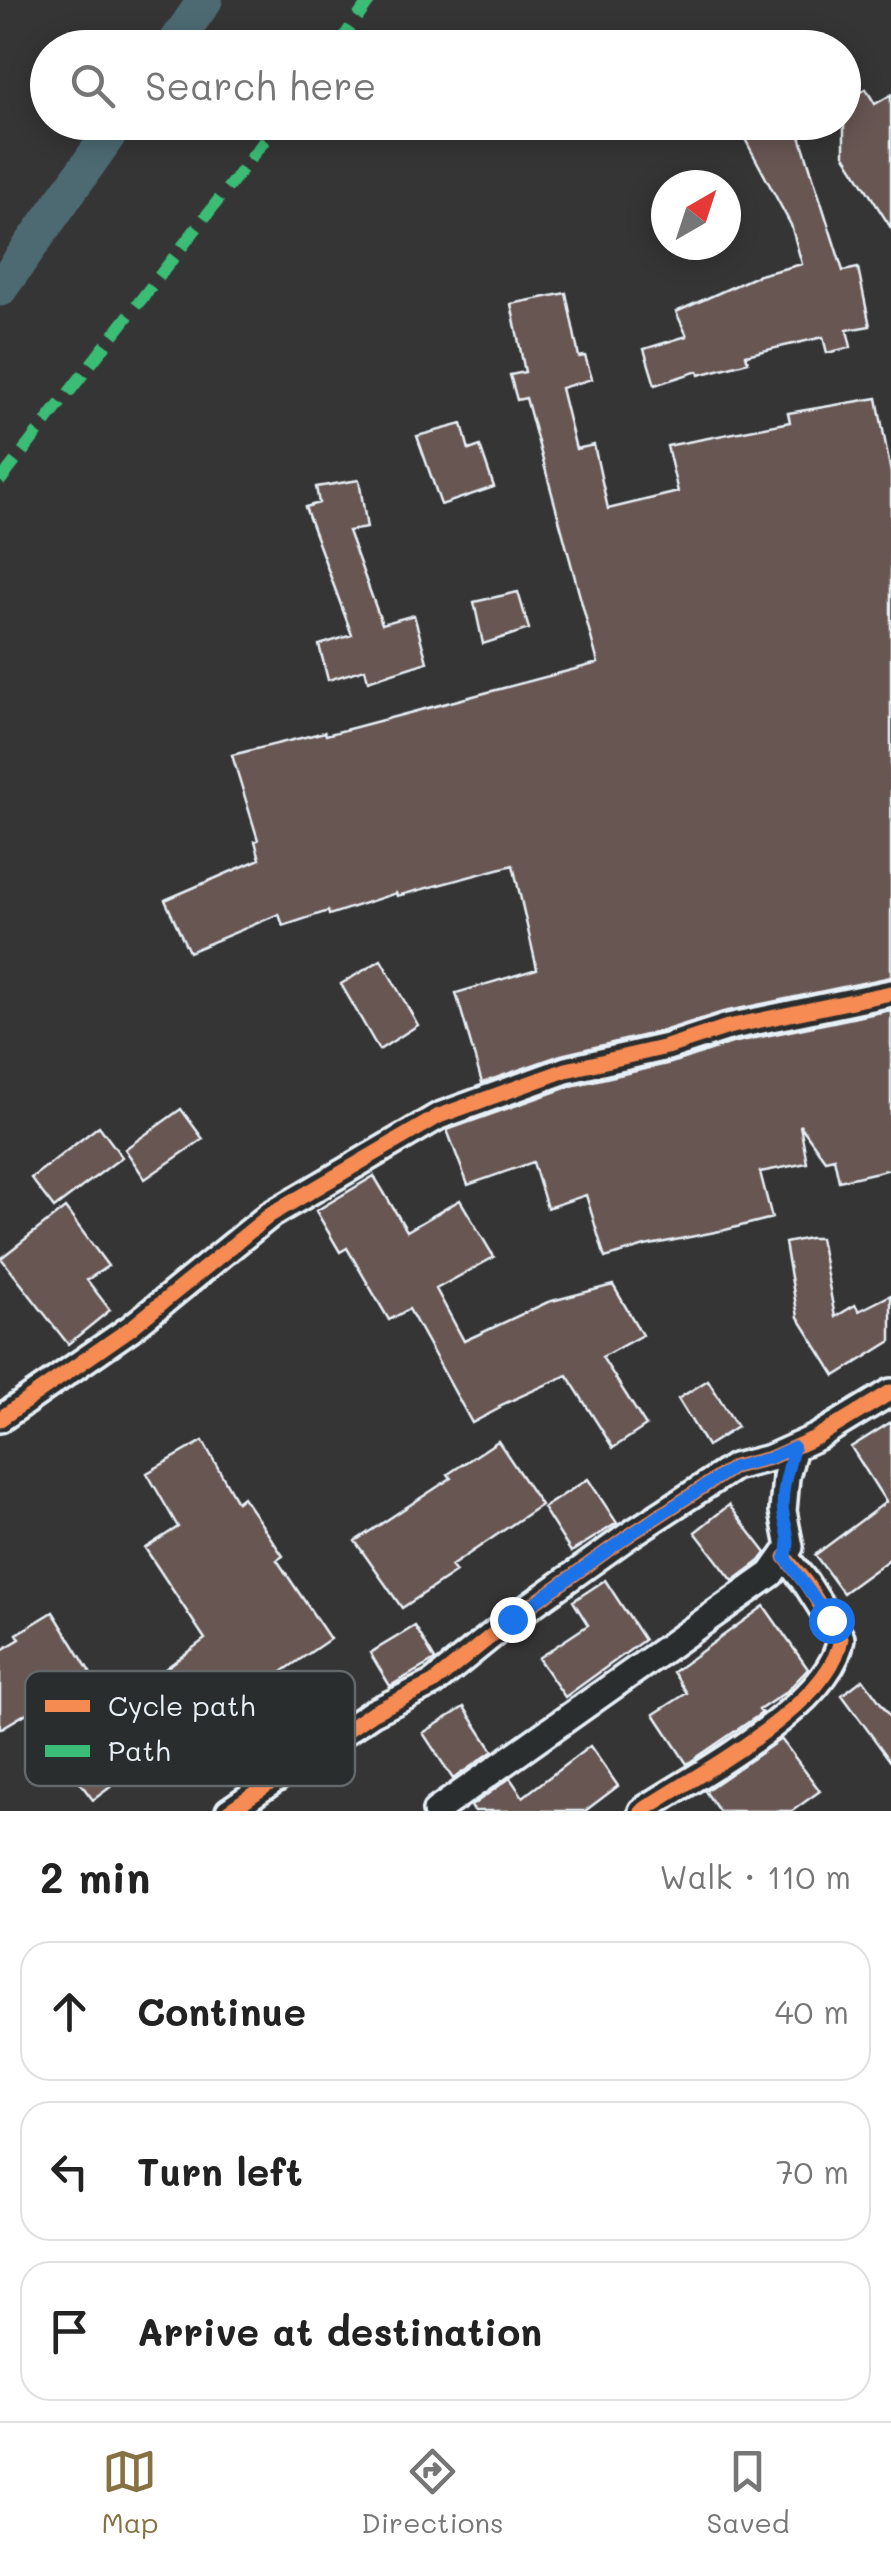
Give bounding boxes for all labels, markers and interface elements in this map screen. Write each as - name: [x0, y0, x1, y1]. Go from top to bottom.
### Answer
- search box: [30, 30, 861, 140]
- icon: search: [65, 58, 120, 113]
- text: Search here: [145, 60, 376, 110]
- north arrow: [651, 170, 741, 260]
- route end: [490, 1597, 536, 1643]
- route start: [809, 1598, 855, 1644]
- legend: [25, 1671, 355, 1786]
- text: Cycle path: [108, 1687, 255, 1723]
- text: Path: [108, 1732, 171, 1768]
- text: 2 min: [40, 1849, 150, 1904]
- text: Walk · 110 m: [659, 1855, 851, 1897]
- icon: ahead: [42, 1984, 97, 2039]
- text: Continue: [137, 1986, 306, 2036]
- text: 40 m: [775, 1990, 849, 2032]
- icon: left: [42, 2144, 97, 2199]
- text: Turn left: [137, 2146, 303, 2196]
- text: 70 m: [776, 2150, 849, 2192]
- icon: arrive: [42, 2304, 97, 2359]
- text: Arrive at destination: [137, 2306, 542, 2356]
- tab: Map: [101, 2444, 158, 2540]
- tab: Directions: [361, 2444, 504, 2540]
- tab: Saved: [706, 2444, 790, 2540]

